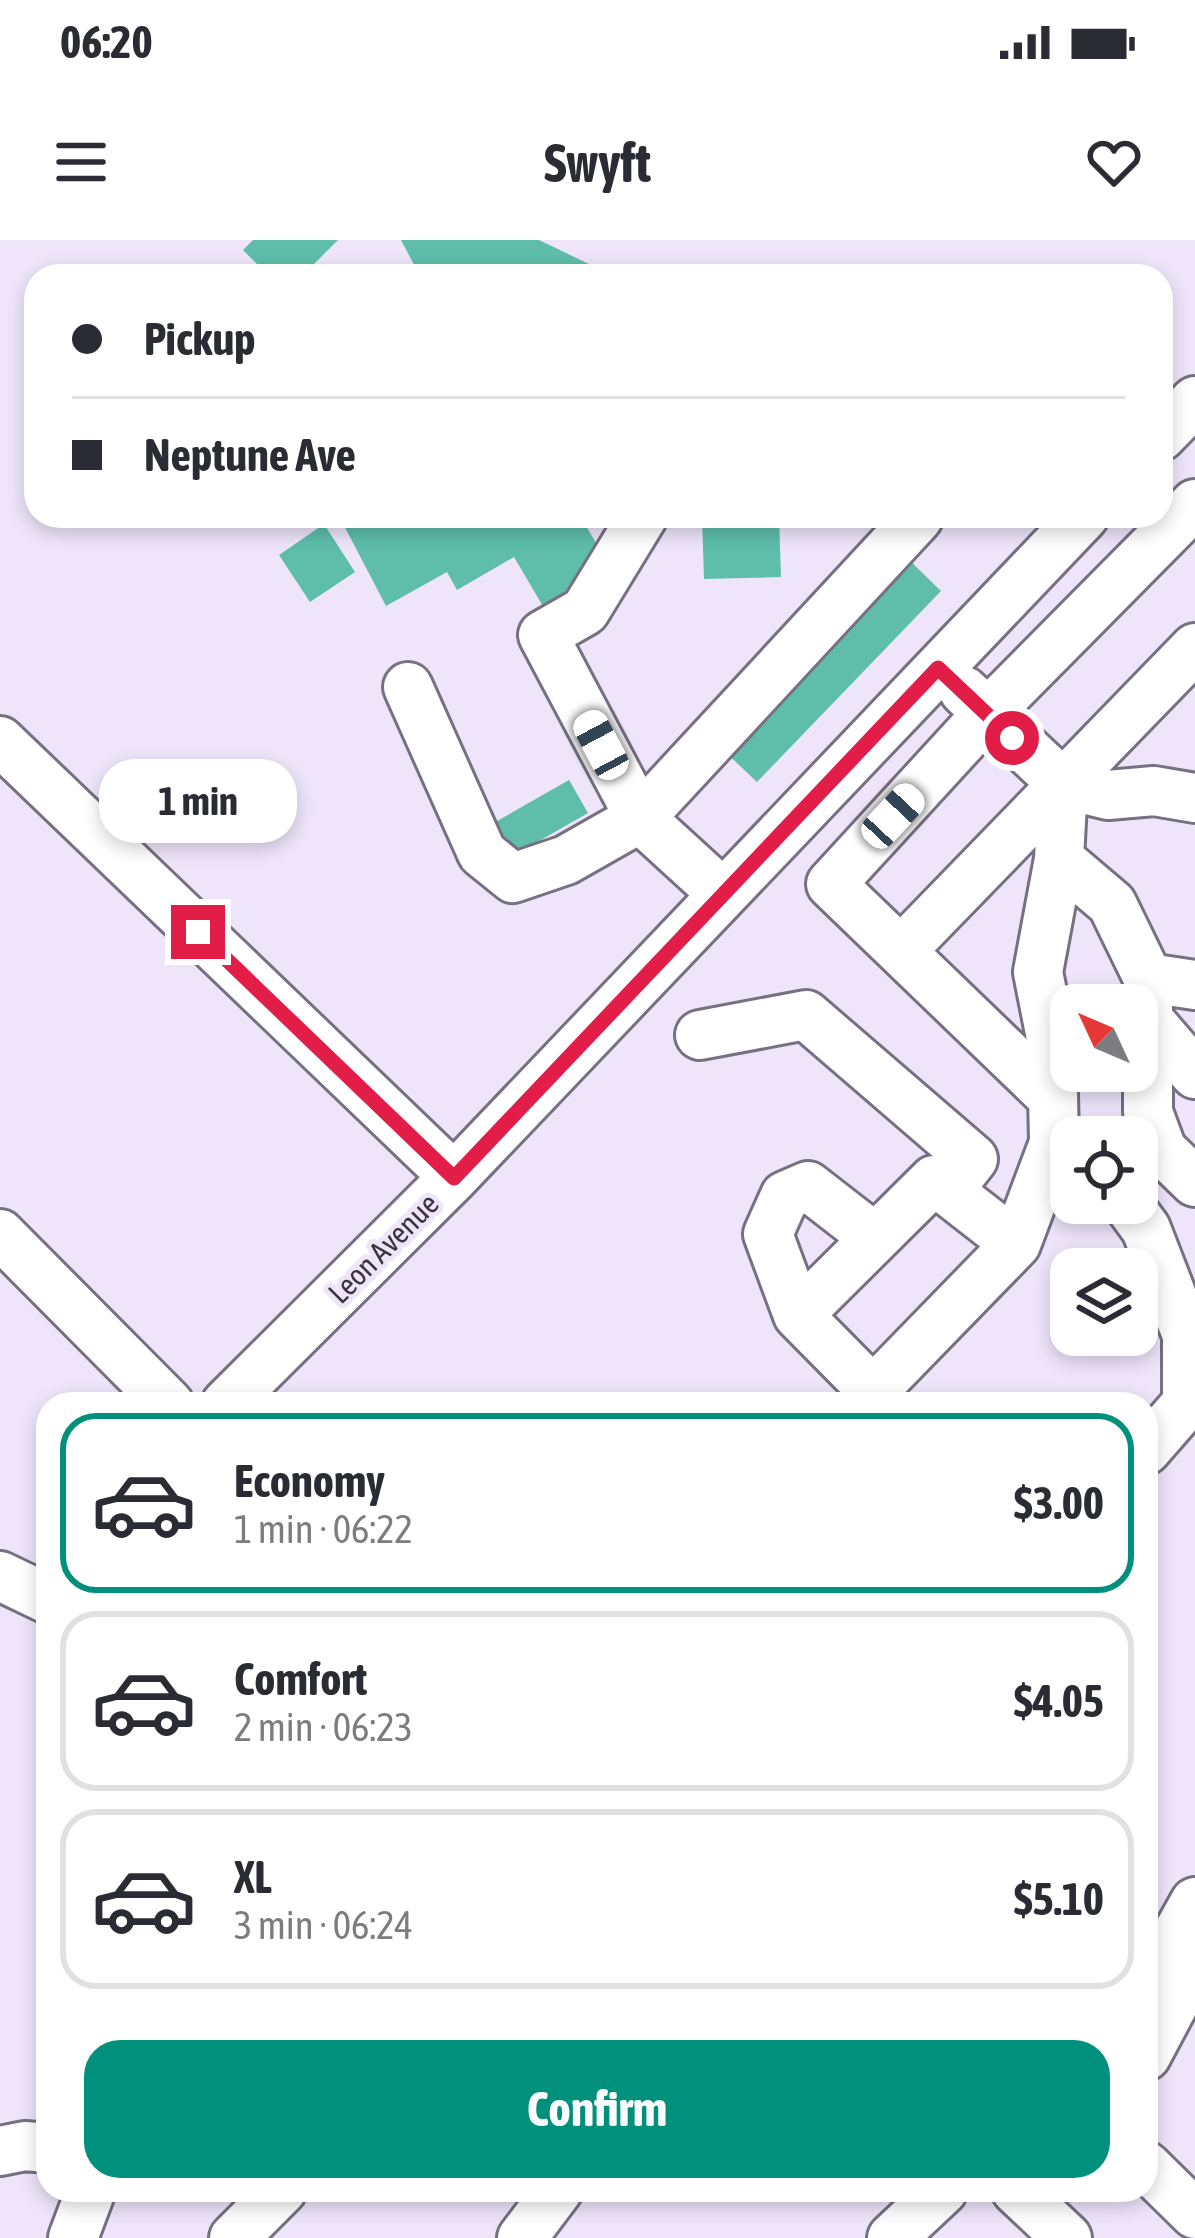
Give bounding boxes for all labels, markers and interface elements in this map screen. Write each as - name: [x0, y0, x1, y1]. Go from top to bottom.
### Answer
- text: 06:20: [60, 16, 153, 68]
- icon: menu: [48, 129, 114, 195]
- icon: heart: [1081, 129, 1147, 195]
- text: Swyft: [544, 132, 651, 193]
- text: Pickup: [144, 313, 255, 365]
- text: Neptune Ave: [144, 429, 356, 481]
- car: [568, 705, 634, 785]
- route start: [985, 711, 1039, 765]
- callout: 1 min: [99, 758, 297, 842]
- car: [855, 777, 931, 855]
- text: 1 min: [158, 779, 238, 823]
- route end: [171, 905, 225, 959]
- north arrow: [1050, 984, 1158, 1092]
- map controls: [1050, 984, 1158, 1356]
- button: locate: [1050, 1116, 1158, 1224]
- street label: Leon Avenue: [321, 1186, 445, 1310]
- button: layers: [1050, 1248, 1158, 1356]
- icon: car: [90, 1449, 198, 1557]
- text: Economy: [234, 1455, 385, 1507]
- text: $3.00: [1014, 1477, 1104, 1529]
- text: 1 min · 06:22: [234, 1507, 413, 1551]
- icon: car: [90, 1647, 198, 1755]
- text: Comfort: [234, 1653, 367, 1705]
- text: $4.05: [1014, 1675, 1104, 1727]
- text: 2 min · 06:23: [234, 1705, 413, 1749]
- icon: car: [90, 1845, 198, 1953]
- text: XL: [234, 1851, 272, 1903]
- text: $5.10: [1014, 1873, 1104, 1925]
- text: 3 min · 06:24: [234, 1903, 413, 1947]
- button: Confirm: [84, 2040, 1110, 2178]

